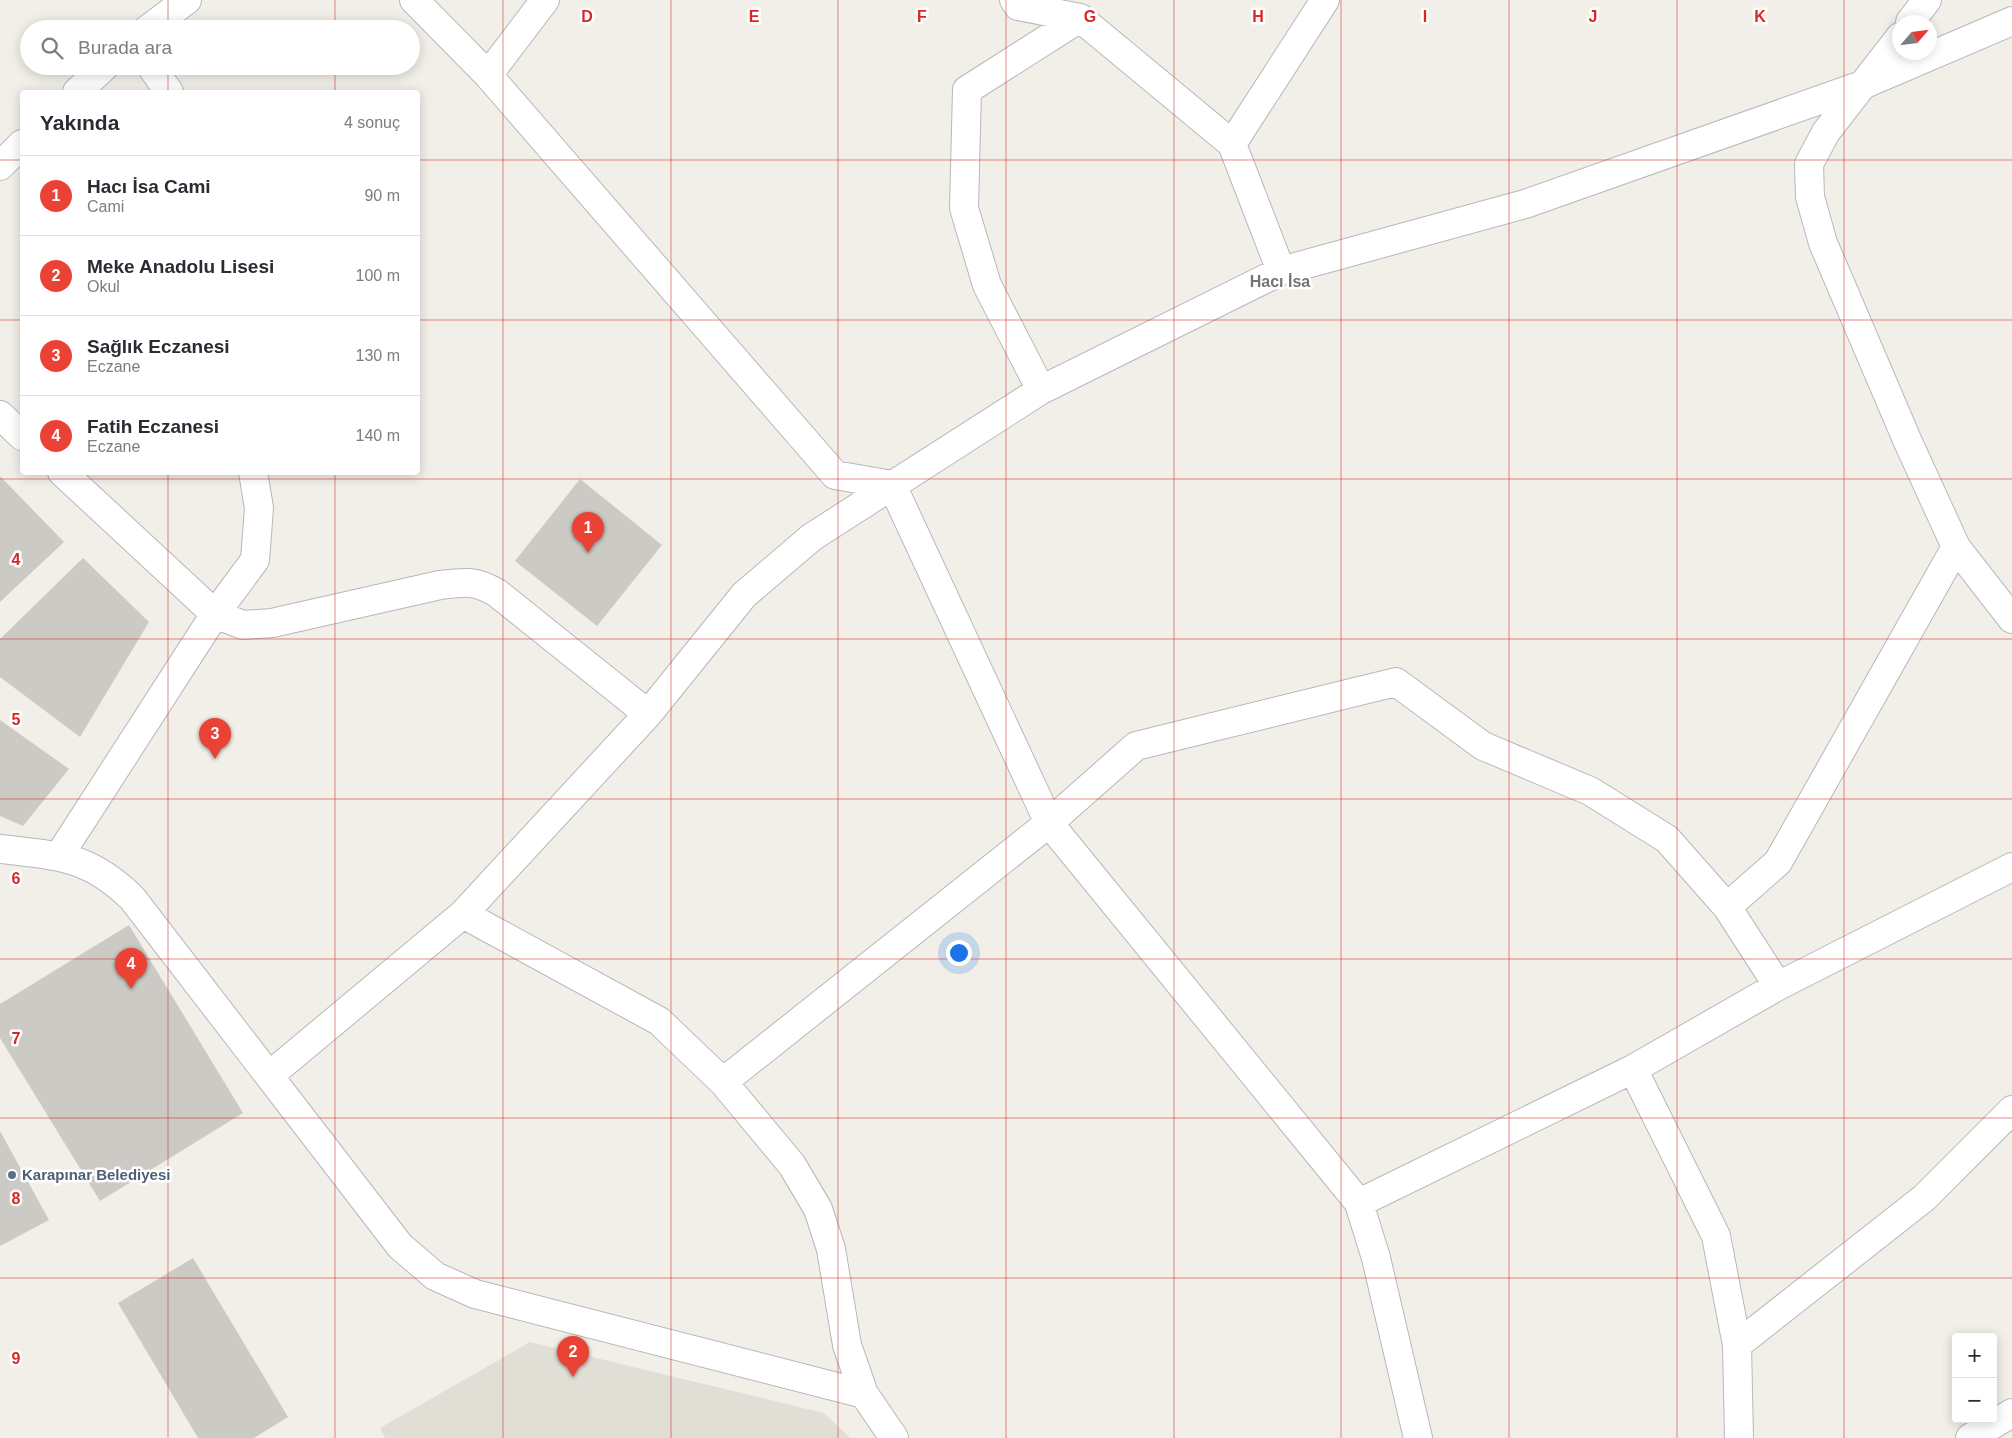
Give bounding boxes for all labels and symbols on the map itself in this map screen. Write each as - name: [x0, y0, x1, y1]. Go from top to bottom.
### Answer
- text: D: [581, 8, 593, 25]
- text: E: [749, 8, 760, 25]
- text: F: [917, 8, 927, 25]
- text: G: [1084, 8, 1096, 25]
- text: H: [1252, 8, 1264, 25]
- text: I: [1423, 8, 1427, 25]
- text: J: [1589, 8, 1597, 25]
- text: K: [1754, 8, 1766, 25]
- north arrow: [1892, 15, 1937, 60]
- district label: Hacı İsa: [1250, 273, 1310, 290]
- pin: 1: [572, 512, 604, 553]
- text: 4: [12, 551, 21, 568]
- text: 5: [12, 711, 21, 728]
- pin: 3: [199, 718, 231, 759]
- text: 6: [12, 870, 21, 887]
- your location: [946, 940, 972, 966]
- pin: 4: [115, 948, 147, 989]
- text: 7: [12, 1030, 21, 1047]
- place label: Karapınar Belediyesi: [22, 1166, 170, 1183]
- marker: Karapınar Belediyesi: [6, 1169, 18, 1181]
- text: 8: [12, 1190, 21, 1207]
- pin: 2: [557, 1336, 589, 1377]
- text: 9: [12, 1350, 21, 1367]

